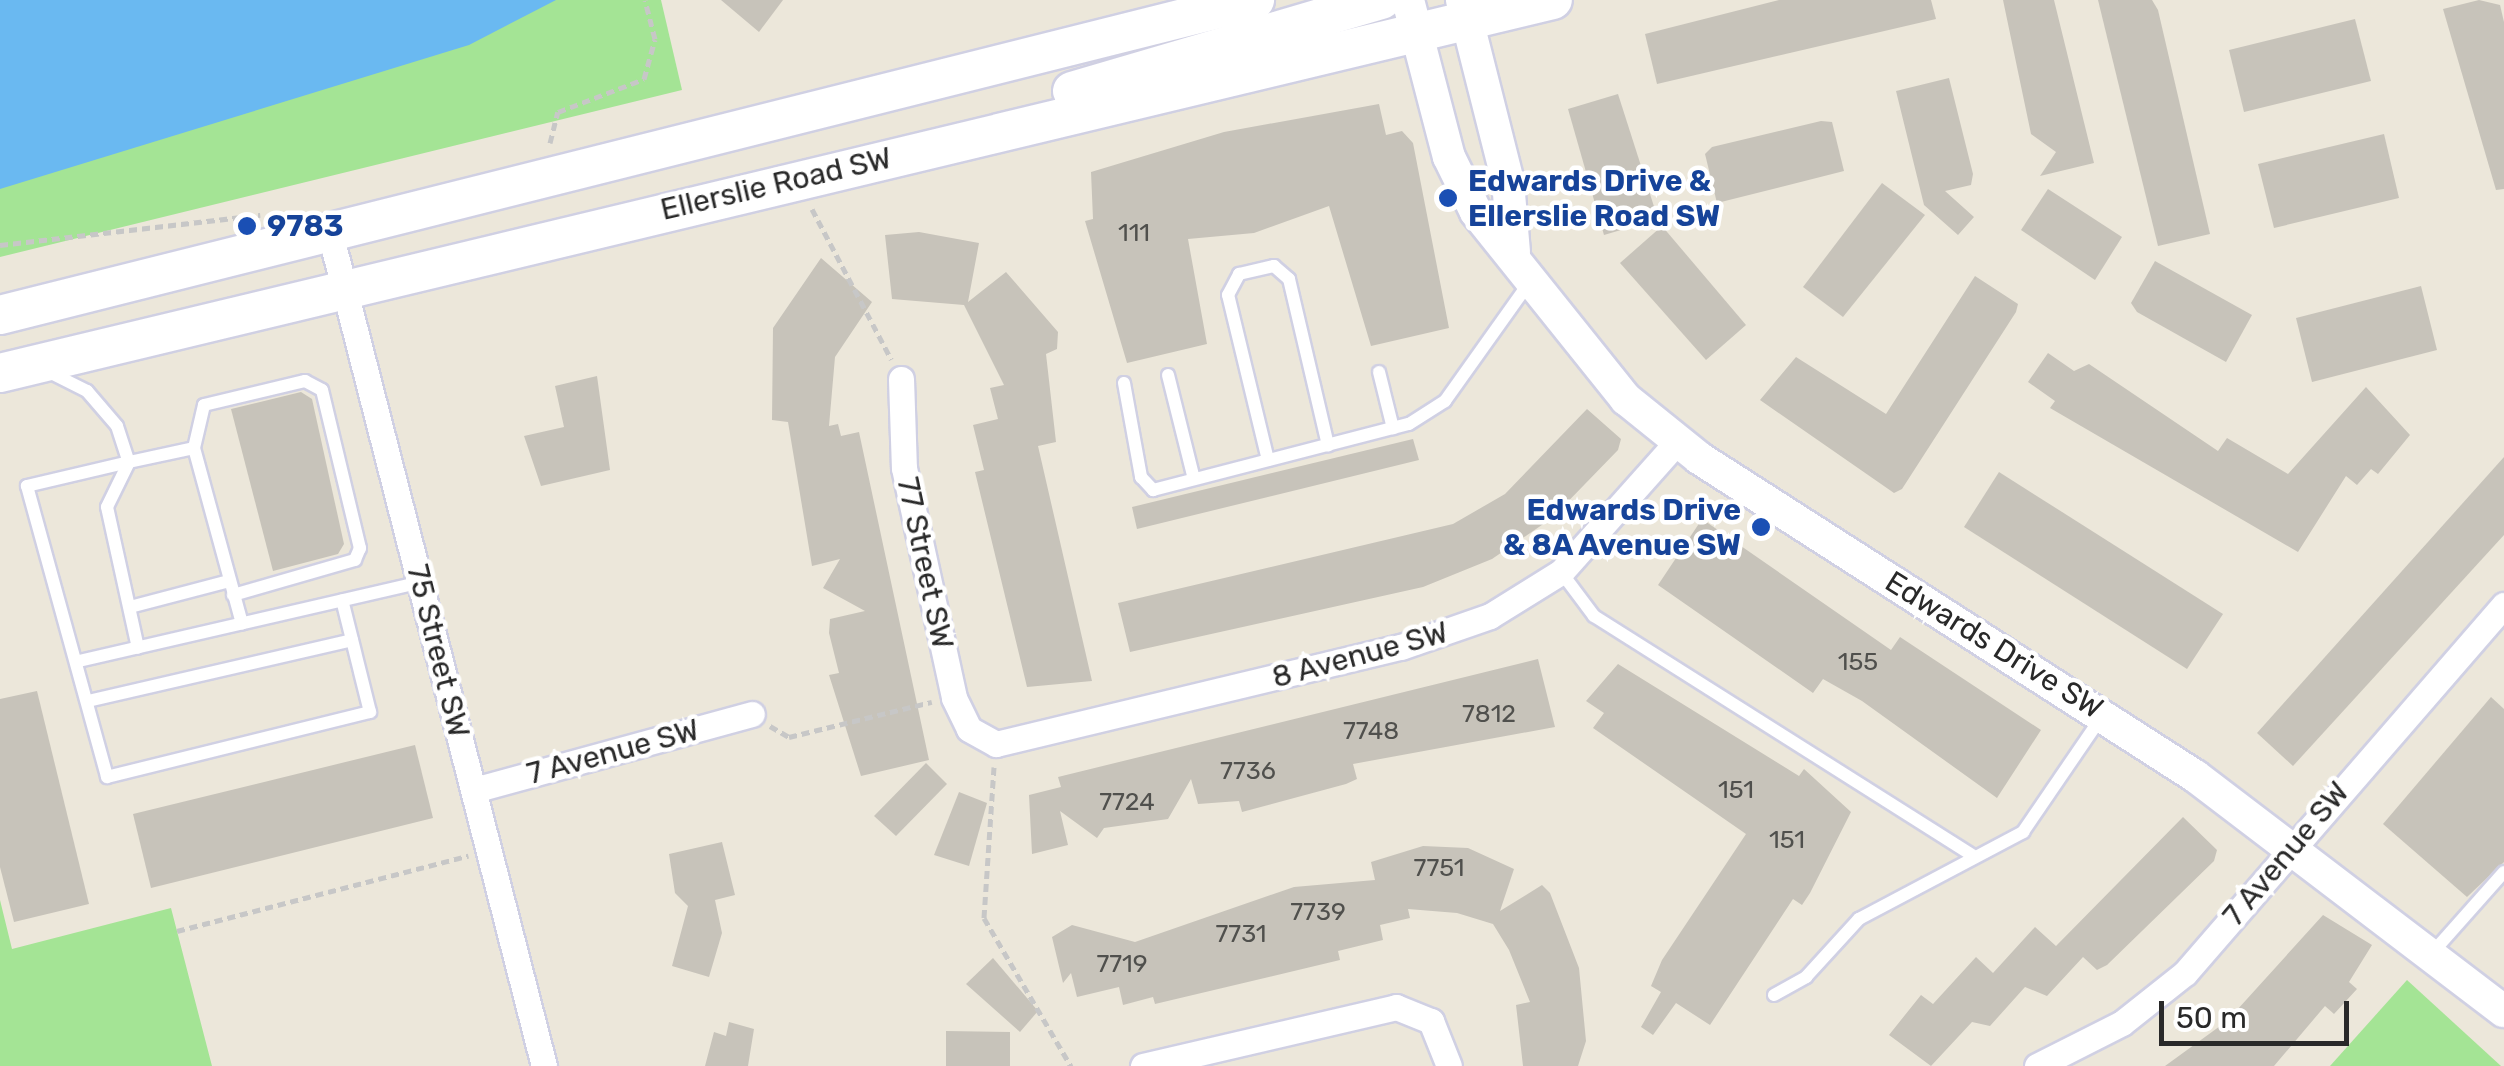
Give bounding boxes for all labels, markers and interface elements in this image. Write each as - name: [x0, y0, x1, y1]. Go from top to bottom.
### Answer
- street label: Ellerslie Road SW: [657, 140, 895, 228]
- place label: Edwards Drive & Ellerslie Road SW: [1468, 163, 1720, 234]
- marker: Edwards Drive & Ellerslie Road SW: [1437, 187, 1459, 209]
- place label: 9783: [267, 208, 343, 244]
- marker: 9783: [236, 215, 258, 237]
- house number: 111: [1118, 218, 1150, 248]
- street label: 77 Street SW: [889, 474, 961, 652]
- place label: Edwards Drive & 8A Avenue SW: [1501, 492, 1741, 562]
- marker: Edwards Drive & 8A Avenue SW: [1750, 516, 1772, 538]
- street label: 75 Street SW: [399, 561, 477, 741]
- street label: Edwards Drive SW: [1879, 564, 2109, 726]
- street label: 8 Avenue SW: [1268, 614, 1452, 696]
- house number: 155: [1838, 647, 1878, 677]
- house number: 7812: [1462, 699, 1516, 729]
- street label: 7 Avenue SW: [523, 712, 703, 792]
- house number: 7748: [1343, 716, 1399, 746]
- house number: 7736: [1220, 756, 1276, 786]
- street label: 7 Avenue SW: [2215, 774, 2357, 934]
- house number: 151: [1718, 775, 1754, 805]
- house number: 7724: [1099, 787, 1155, 817]
- house number: 151: [1769, 825, 1805, 855]
- house number: 7751: [1414, 853, 1464, 883]
- house number: 7739: [1290, 897, 1346, 927]
- house number: 7731: [1216, 919, 1266, 949]
- house number: 7719: [1096, 949, 1148, 979]
- scale bar: [2164, 981, 2354, 1043]
- text: 50 m: [2176, 1000, 2247, 1036]

